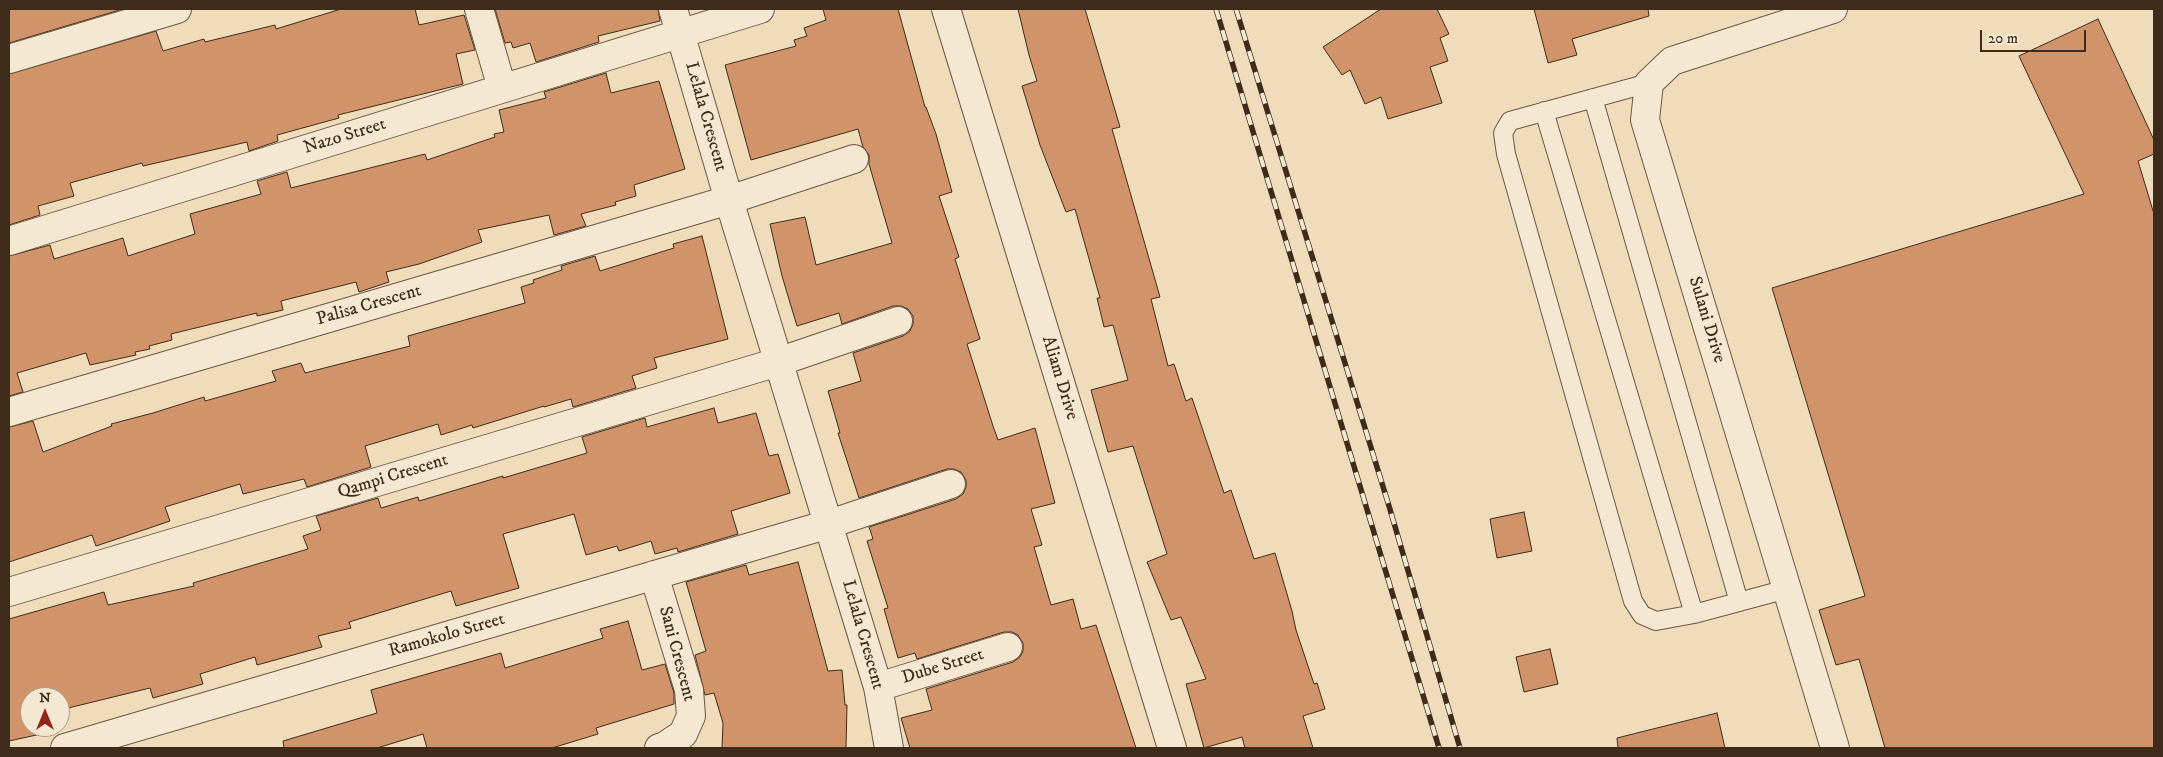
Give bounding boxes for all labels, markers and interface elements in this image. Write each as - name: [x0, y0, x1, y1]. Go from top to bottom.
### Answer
- scale bar: [1983, 20, 2089, 52]
- text: 20 m: [1988, 29, 2018, 48]
- street label: Lelala Crescent: [679, 60, 731, 174]
- street label: Nazo Street: [301, 114, 389, 160]
- street label: Sulani Drive: [1683, 274, 1729, 366]
- street label: Palisa Crescent: [314, 281, 424, 331]
- street label: Aliam Drive: [1036, 333, 1082, 423]
- street label: Qampi Crescent: [335, 450, 451, 504]
- street label: Lelala Crescent: [836, 578, 888, 692]
- street label: Sani Crescent: [653, 604, 699, 704]
- street label: Ramokolo Street: [386, 609, 508, 663]
- street label: Dube Street: [899, 644, 987, 690]
- north arrow: [20, 687, 70, 737]
- text: N: [39, 689, 51, 707]

